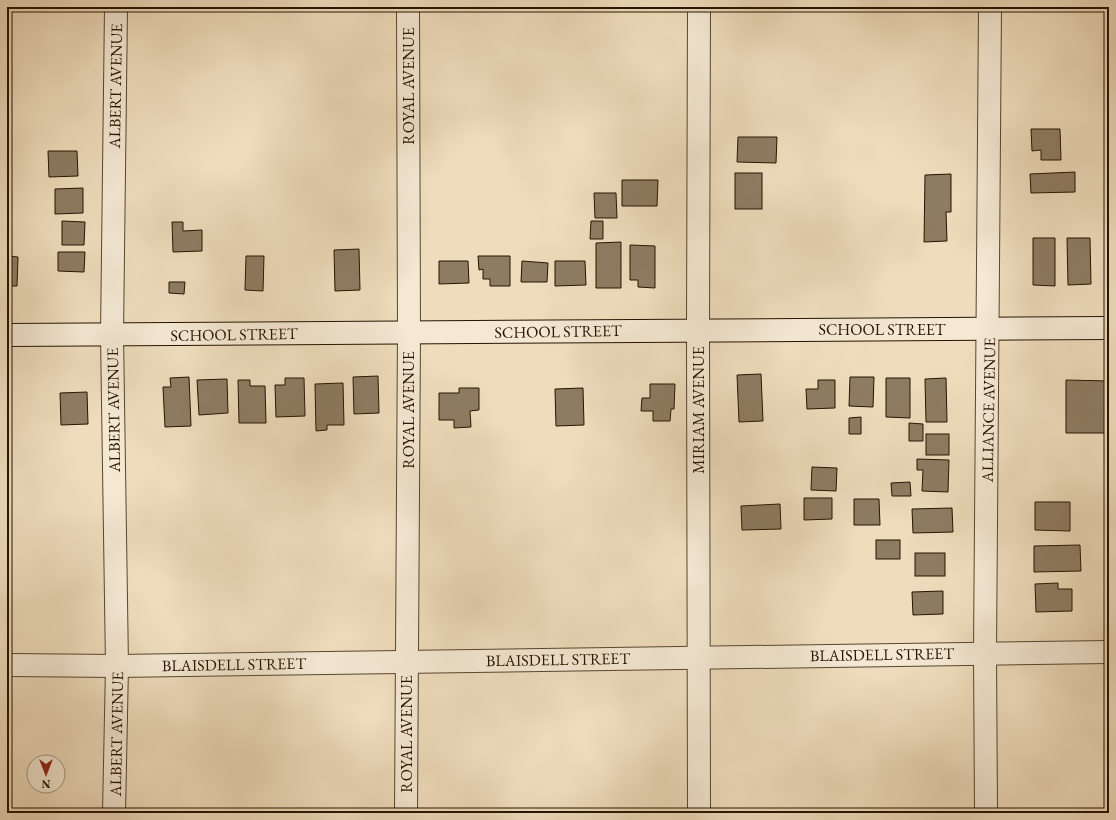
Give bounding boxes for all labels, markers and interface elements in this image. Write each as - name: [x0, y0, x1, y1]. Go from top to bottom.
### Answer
- street label: ALBERT AVENUE: [104, 23, 127, 150]
- street label: ROYAL AVENUE: [398, 27, 419, 145]
- street label: SCHOOL STREET: [818, 319, 946, 340]
- street label: SCHOOL STREET: [494, 320, 622, 343]
- street label: SCHOOL STREET: [170, 323, 298, 346]
- street label: ALLIANCE AVENUE: [977, 338, 1000, 484]
- street label: MIRIAM AVENUE: [688, 346, 709, 474]
- street label: ALBERT AVENUE: [102, 347, 125, 474]
- street label: ROYAL AVENUE: [398, 351, 419, 469]
- street label: BLAISDELL STREET: [810, 643, 954, 666]
- street label: BLAISDELL STREET: [486, 648, 630, 671]
- street label: BLAISDELL STREET: [162, 653, 306, 676]
- street label: ALBERT AVENUE: [105, 671, 128, 798]
- street label: ROYAL AVENUE: [396, 675, 417, 793]
- north arrow: [26, 754, 66, 794]
- text: N: [41, 777, 50, 791]

